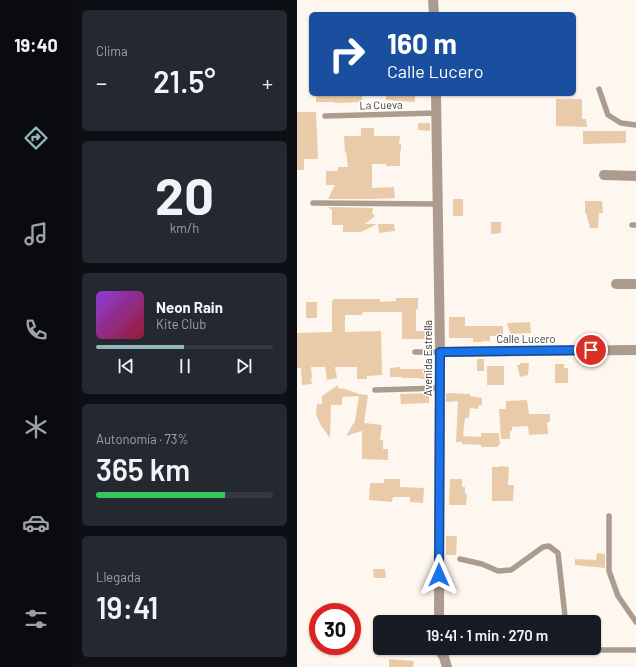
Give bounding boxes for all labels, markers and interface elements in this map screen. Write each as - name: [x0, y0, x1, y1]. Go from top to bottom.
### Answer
- text: 160 m: [387, 26, 457, 60]
- icon: right: [321, 28, 373, 80]
- text: 19:40: [14, 34, 58, 56]
- text: Clima: [96, 43, 128, 59]
- text: Calle Lucero: [387, 60, 484, 82]
- text: 21.5°: [153, 63, 216, 99]
- text: −: [96, 69, 107, 95]
- text: +: [262, 69, 273, 95]
- street label: La Cueva: [359, 98, 403, 111]
- icon: directions: [22, 124, 50, 152]
- text: 20: [155, 163, 214, 225]
- icon: music: [22, 220, 50, 248]
- text: km/h: [170, 220, 199, 236]
- text: Neon Rain: [156, 298, 223, 316]
- icon: phone: [22, 316, 50, 344]
- text: Kite Club: [156, 316, 206, 332]
- street label: Avenida Estrella: [421, 320, 434, 396]
- street label: Calle Lucero: [497, 332, 555, 345]
- pin: [574, 333, 608, 367]
- icon: arrive: [580, 339, 602, 361]
- icon: previous: [115, 355, 137, 377]
- icon: pause: [174, 355, 196, 377]
- icon: next: [233, 355, 255, 377]
- icon: climate: [22, 413, 50, 441]
- text: Autonomía · 73%: [96, 431, 188, 447]
- text: 365 km: [96, 451, 190, 487]
- icon: car: [22, 509, 50, 537]
- position arrow: [418, 554, 460, 596]
- text: Llegada: [96, 569, 141, 585]
- text: 19:41: [96, 589, 158, 625]
- speed limit sign: 30: [309, 603, 361, 655]
- icon: filters: [22, 605, 50, 633]
- text: 19:41 · 1 min · 270 m: [426, 626, 548, 644]

